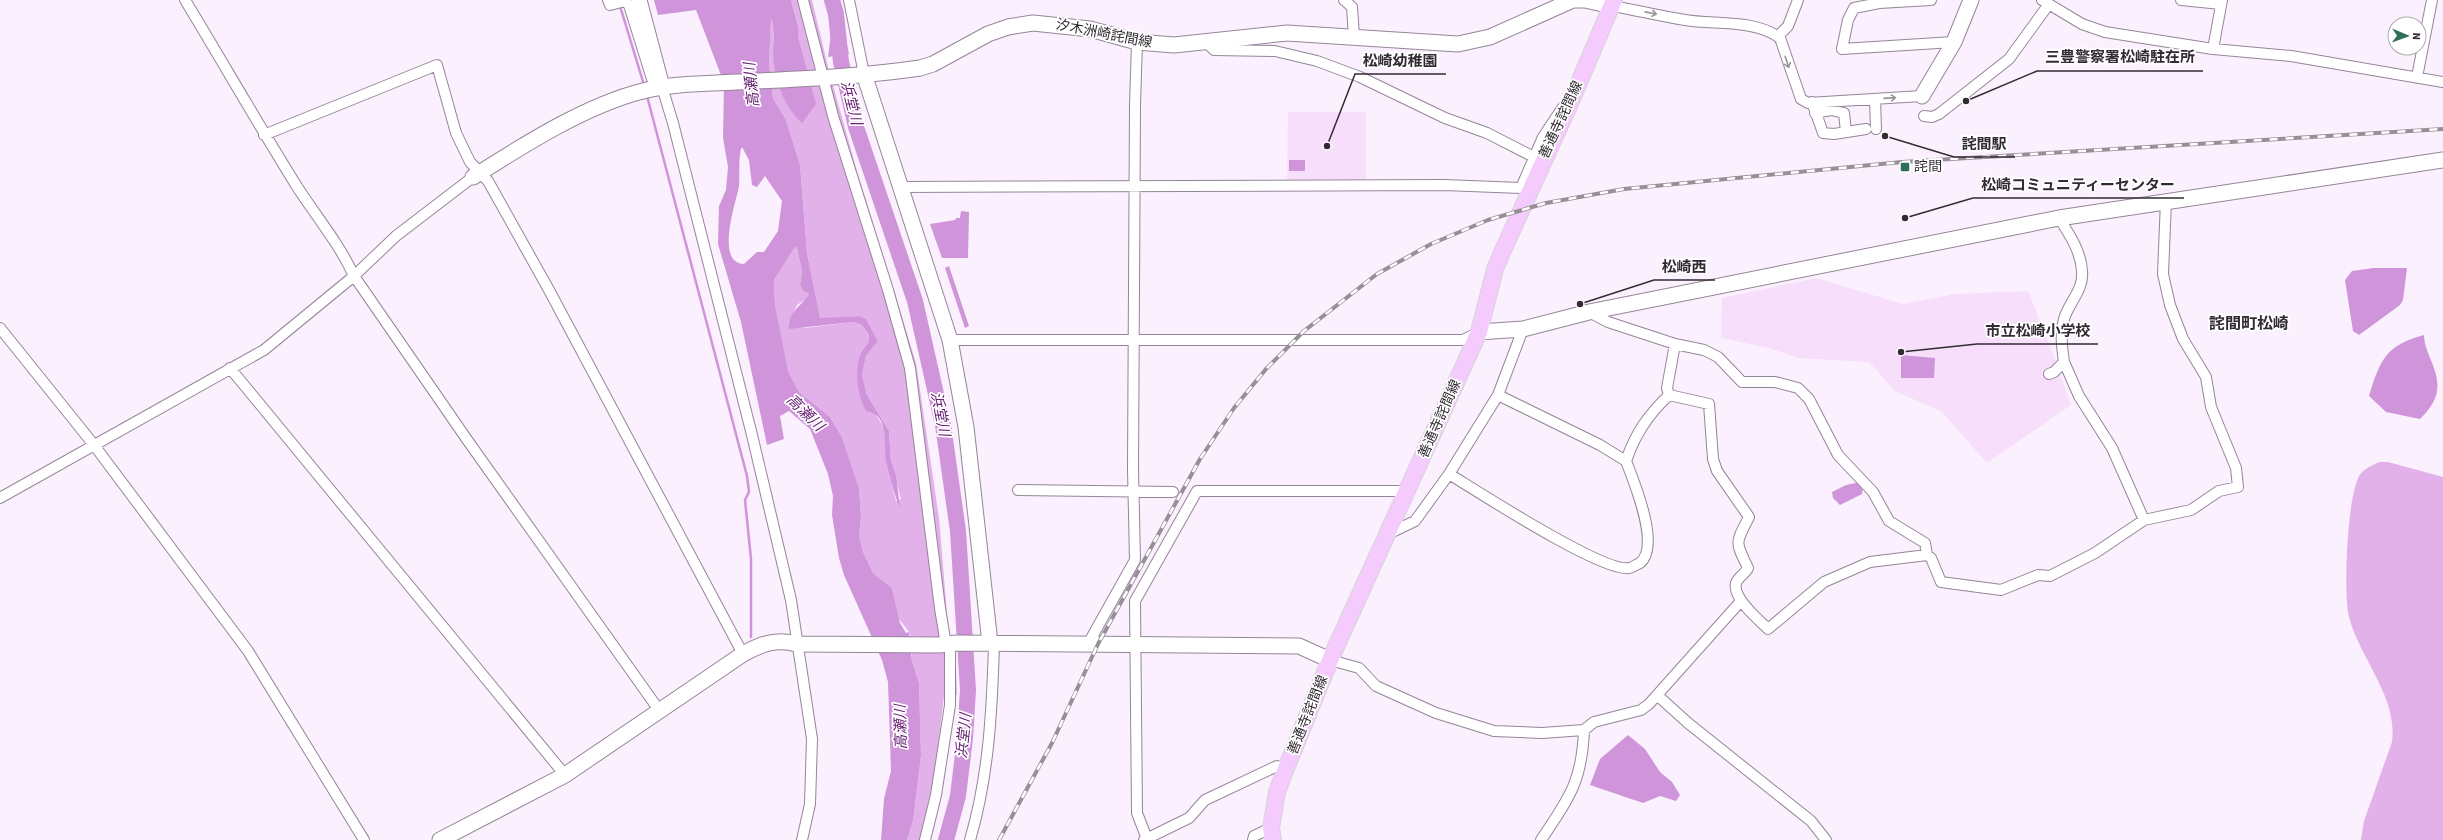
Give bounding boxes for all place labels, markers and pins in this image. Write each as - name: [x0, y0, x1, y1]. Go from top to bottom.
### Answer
- callout: 三豊警察署松崎駐在所: [2037, 44, 2203, 71]
- callout: 松崎幼稚園: [1355, 47, 1446, 74]
- callout: 詫間駅: [1954, 130, 2015, 157]
- place label: 詫間: [1914, 157, 1942, 177]
- marker: 詫間: [1899, 161, 1911, 173]
- callout: 松崎コミュニティーセンター: [1973, 171, 2184, 198]
- callout: 松崎西: [1654, 253, 1715, 280]
- callout: 市立松崎小学校: [1977, 317, 2098, 344]

